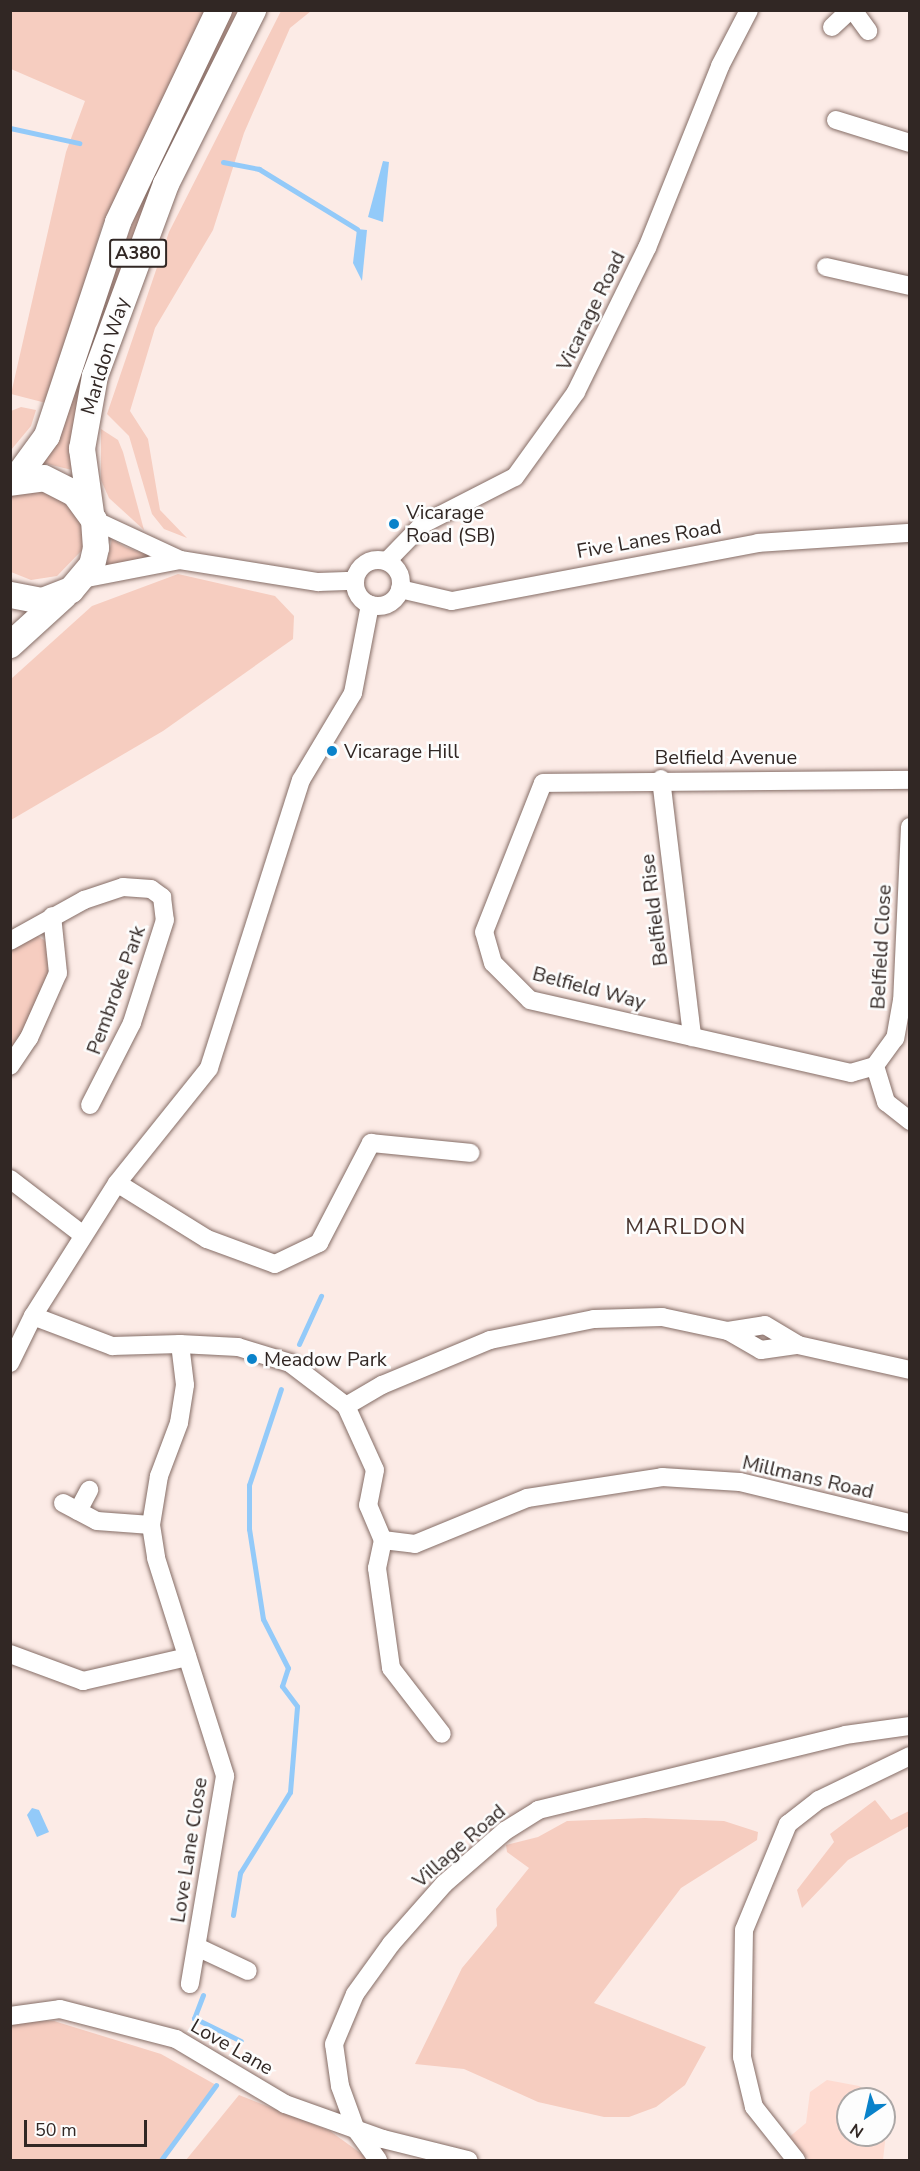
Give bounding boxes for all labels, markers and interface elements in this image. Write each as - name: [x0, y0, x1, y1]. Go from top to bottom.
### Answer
- road number: A380: [108, 238, 168, 268]
- street label: Vicarage Road: [552, 247, 630, 375]
- street label: Marldon Way: [76, 294, 134, 418]
- place label: Vicarage Road (SB): [406, 500, 496, 547]
- street label: Five Lanes Road: [575, 514, 723, 564]
- marker: Vicarage Road (SB): [387, 517, 401, 531]
- place label: Vicarage Hill: [344, 739, 459, 763]
- marker: Vicarage Hill: [325, 744, 339, 758]
- street label: Belfield Avenue: [655, 745, 797, 769]
- street label: Belfield Rise: [635, 853, 673, 967]
- street label: Belfield Close: [866, 884, 896, 1010]
- street label: Pembroke Park: [82, 922, 150, 1058]
- street label: Belfield Way: [530, 961, 648, 1015]
- district label: MARLDON: [625, 1215, 747, 1241]
- place label: Meadow Park: [264, 1347, 387, 1371]
- marker: Meadow Park: [245, 1352, 259, 1366]
- street label: Millmans Road: [740, 1450, 876, 1504]
- street label: Love Lane Close: [166, 1776, 212, 1924]
- street label: Village Road: [408, 1799, 510, 1893]
- street label: Love Lane: [187, 2014, 277, 2080]
- north arrow: [836, 2087, 896, 2147]
- scale bar: [27, 2108, 150, 2146]
- text: 50 m: [35, 2118, 77, 2142]
- text: N: [846, 2118, 868, 2143]

